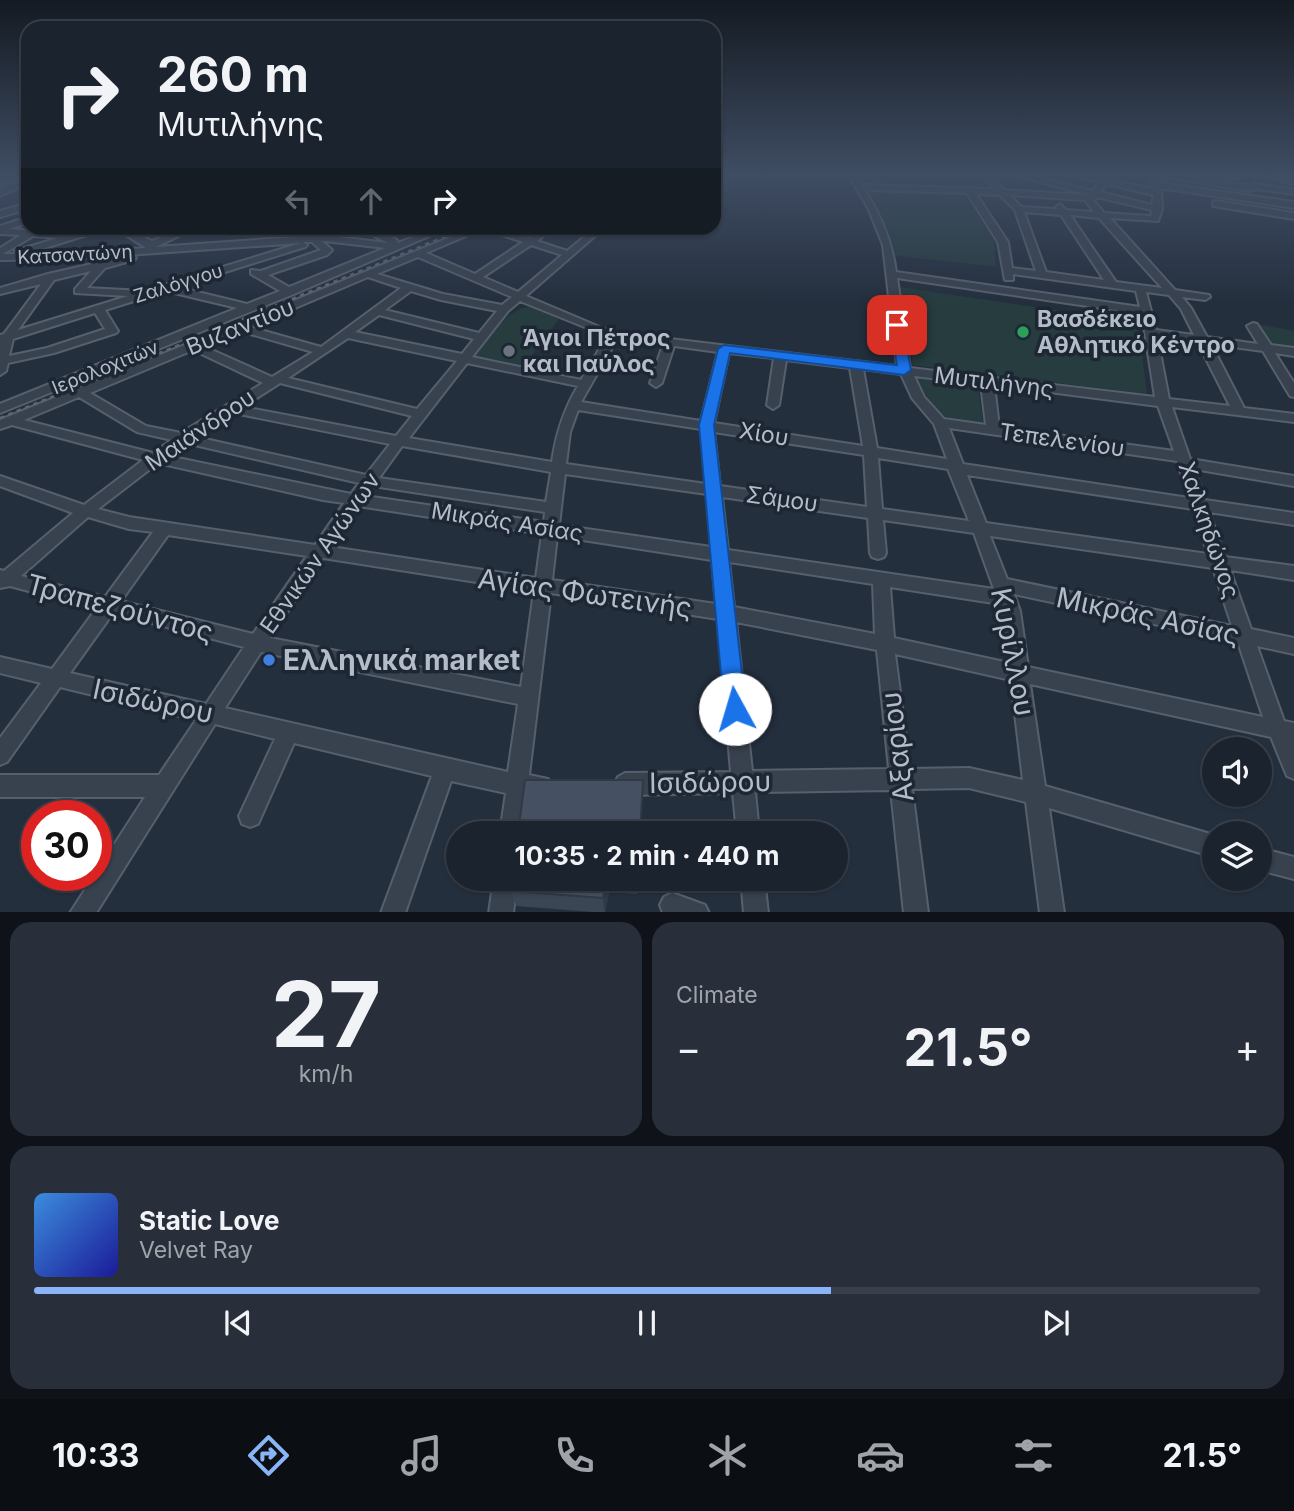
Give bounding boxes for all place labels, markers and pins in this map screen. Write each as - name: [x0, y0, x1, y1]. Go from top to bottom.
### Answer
- pin: [867, 295, 927, 355]
- place label: Βασδέκειο Αθλητικό Κέντρο: [1037, 305, 1235, 359]
- place label: Άγιοι Πέτρος και Παύλος: [523, 324, 671, 378]
- marker: Βασδέκειο Αθλητικό Κέντρο: [1015, 324, 1031, 340]
- marker: Άγιοι Πέτρος και Παύλος: [501, 343, 517, 359]
- place label: Ελληνικά market: [283, 643, 520, 677]
- marker: Ελληνικά market: [261, 652, 277, 668]

